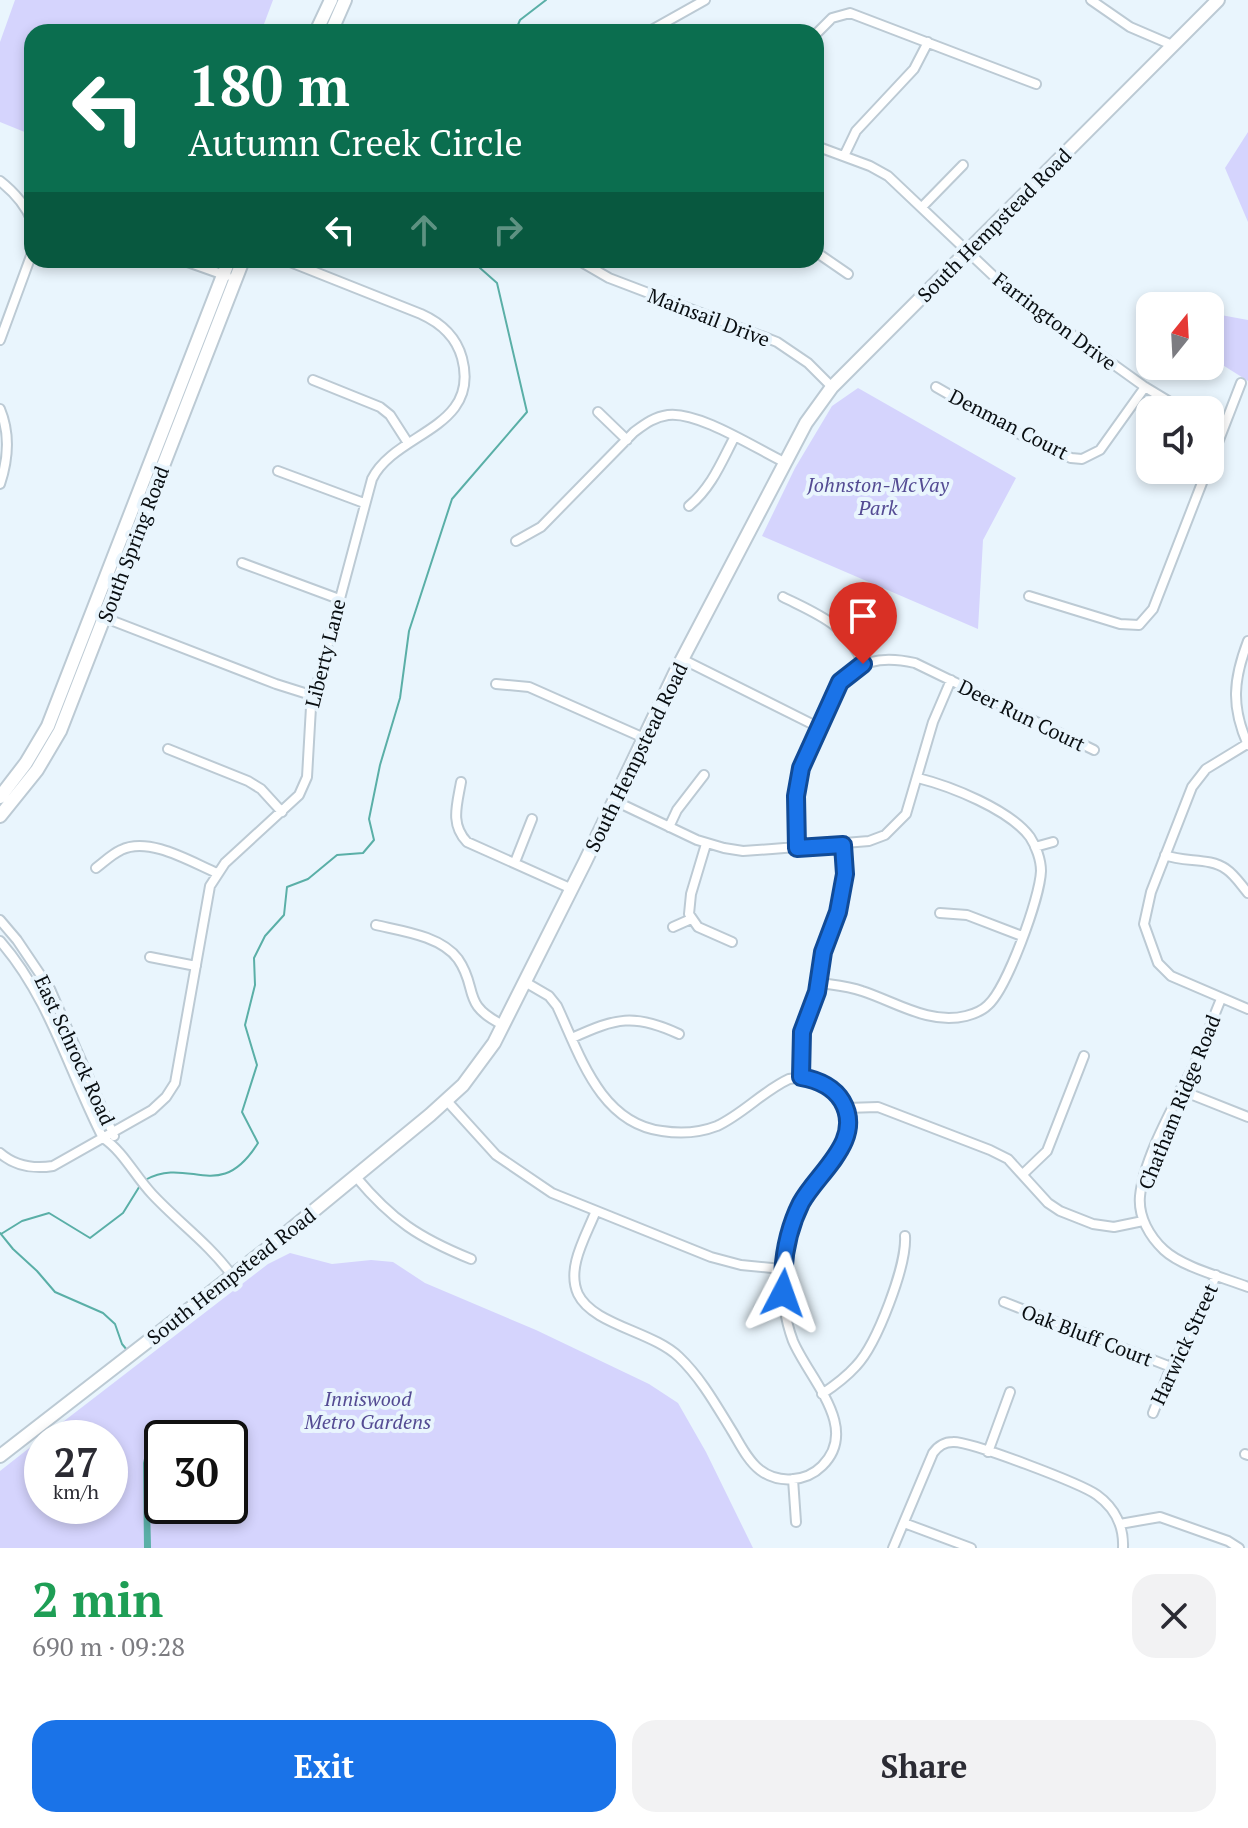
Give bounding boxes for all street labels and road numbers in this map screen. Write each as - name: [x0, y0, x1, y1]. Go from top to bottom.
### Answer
- street label: South Hempstead Road: [911, 142, 1077, 308]
- street label: Farrington Drive: [988, 266, 1122, 376]
- street label: Mainsail Drive: [644, 281, 774, 353]
- street label: Denman Court: [945, 382, 1074, 466]
- street label: South Spring Road: [91, 462, 175, 626]
- street label: Liberty Lane: [298, 596, 352, 710]
- street label: South Hempstead Road: [578, 658, 694, 856]
- street label: Deer Run Court: [954, 673, 1090, 758]
- street label: East Schrock Road: [28, 971, 122, 1129]
- street label: Chatham Ridge Road: [1132, 1011, 1226, 1193]
- street label: South Hempstead Road: [141, 1202, 321, 1350]
- street label: Harwick Street: [1144, 1278, 1224, 1409]
- street label: Oak Bluff Court: [1018, 1298, 1157, 1373]

